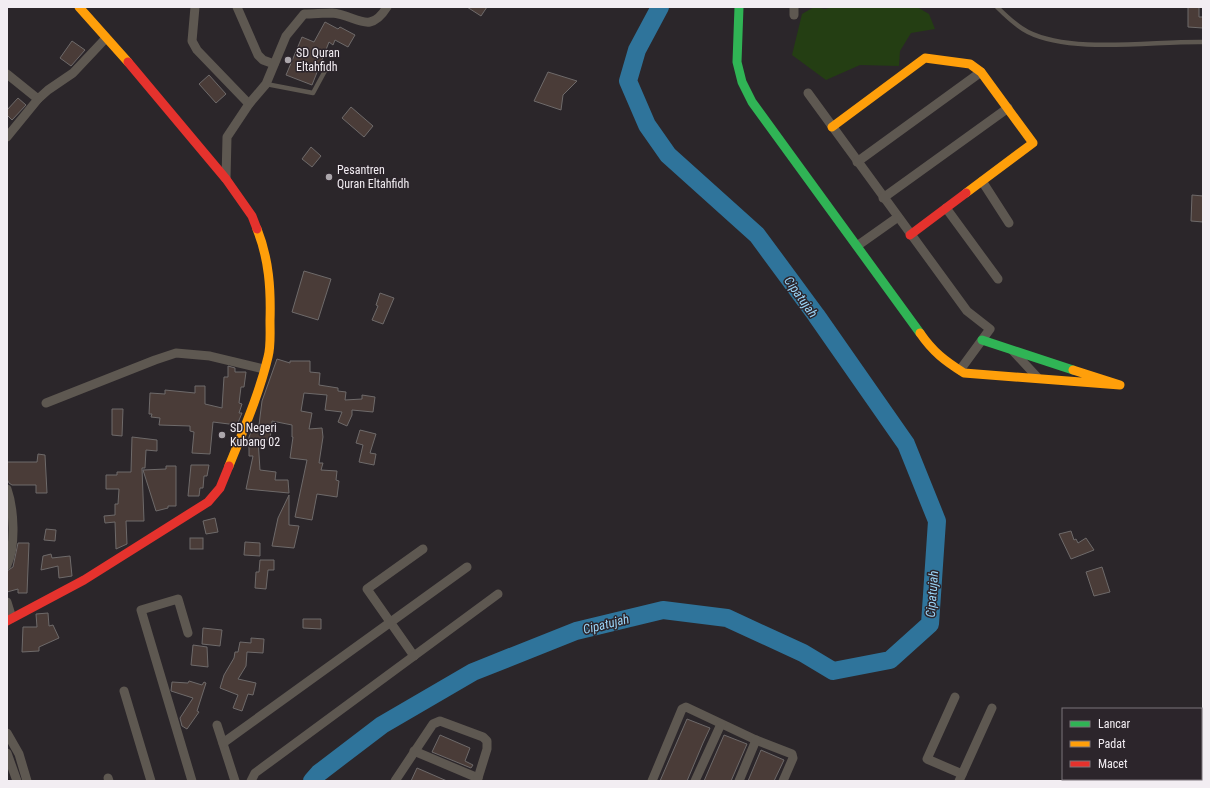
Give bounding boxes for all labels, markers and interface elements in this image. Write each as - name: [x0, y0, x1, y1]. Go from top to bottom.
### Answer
- place label: SD Quran Eltahfidh: [296, 46, 340, 74]
- marker: SD Quran Eltahfidh: [283, 55, 293, 65]
- place label: Pesantren Quran Eltahfidh: [337, 163, 409, 191]
- marker: Pesantren Quran Eltahfidh: [324, 172, 334, 182]
- water label: Cipatujah: [781, 274, 821, 320]
- place label: SD Negeri Kubang 02: [230, 421, 280, 449]
- marker: SD Negeri Kubang 02: [217, 430, 227, 440]
- water label: Cipatujah: [923, 570, 941, 618]
- water label: Cipatujah: [581, 611, 631, 637]
- legend: [1062, 708, 1202, 780]
- text: Lancar: [1098, 717, 1131, 731]
- text: Padat: [1098, 737, 1126, 751]
- text: Macet: [1098, 757, 1128, 771]

